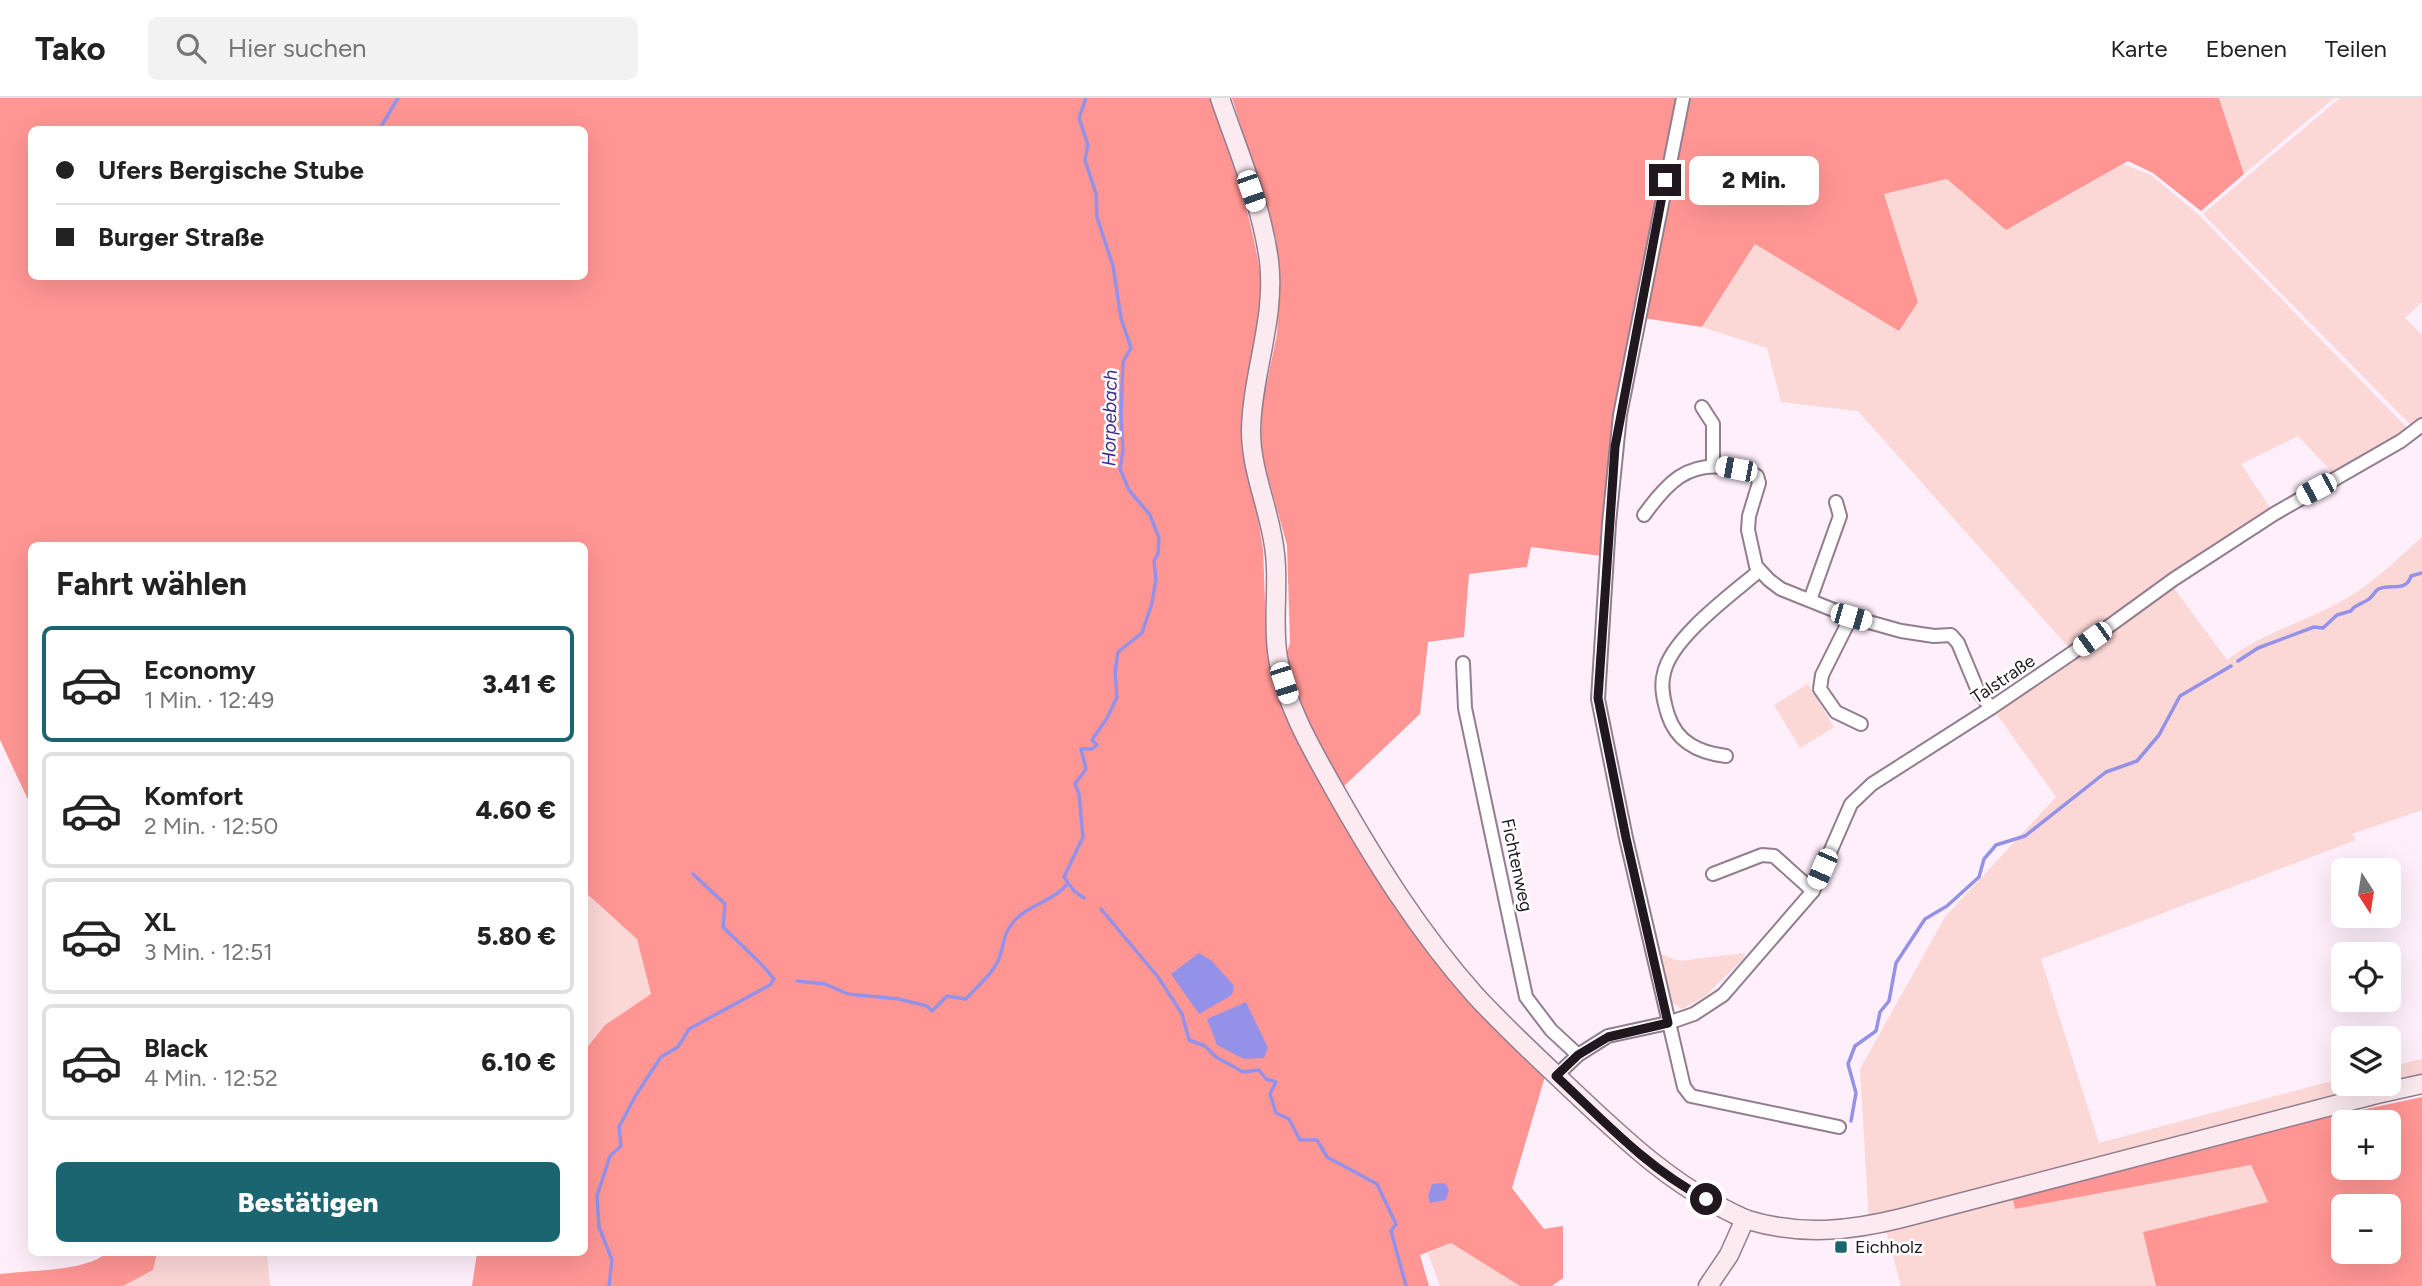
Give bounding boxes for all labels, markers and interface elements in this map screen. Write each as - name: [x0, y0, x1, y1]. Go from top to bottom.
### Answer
- search box: [148, 17, 638, 80]
- text: Tako: [35, 29, 106, 68]
- icon: search: [172, 29, 210, 67]
- text: Hier suchen: [228, 32, 367, 64]
- text: Karte: [2111, 34, 2168, 63]
- text: Ebenen: [2206, 34, 2287, 63]
- text: Teilen: [2325, 34, 2387, 63]
- text: Ufers Bergische Stube: [98, 154, 364, 186]
- callout: 2 Min.: [1690, 155, 1819, 204]
- route end: [1649, 164, 1681, 196]
- text: 2 Min.: [1722, 166, 1786, 194]
- car: [1235, 168, 1268, 214]
- text: Burger Straße: [98, 221, 264, 253]
- water label: Horpebach: [1097, 369, 1122, 467]
- car: [1714, 455, 1759, 483]
- car: [2293, 470, 2340, 508]
- text: Fahrt wählen: [56, 565, 247, 603]
- car: [1828, 601, 1875, 633]
- car: [2069, 618, 2116, 660]
- street label: Talstraße: [1967, 650, 2039, 708]
- icon: car: [60, 653, 123, 716]
- text: Economy: [144, 654, 256, 686]
- car: [1268, 660, 1301, 706]
- text: 3.41 €: [482, 668, 556, 700]
- text: 1 Min. · 12:49: [144, 686, 274, 714]
- icon: car: [60, 779, 123, 842]
- text: Komfort: [144, 780, 244, 812]
- text: 4.60 €: [476, 794, 556, 826]
- text: 2 Min. · 12:50: [144, 812, 278, 840]
- street label: Fichtenweg: [1496, 816, 1538, 914]
- car: [1804, 846, 1841, 892]
- north arrow: [2331, 858, 2401, 928]
- map controls: [2331, 858, 2401, 1264]
- icon: car: [60, 905, 123, 968]
- text: XL: [144, 906, 176, 938]
- text: 5.80 €: [476, 920, 556, 952]
- text: 3 Min. · 12:51: [144, 938, 273, 966]
- button: locate: [2331, 942, 2401, 1012]
- button: layers: [2331, 1026, 2401, 1096]
- icon: car: [60, 1031, 123, 1094]
- text: Black: [144, 1032, 208, 1064]
- text: 6.10 €: [481, 1046, 556, 1078]
- text: 4 Min. · 12:52: [144, 1064, 278, 1092]
- button: +: [2331, 1110, 2401, 1180]
- button: Bestätigen: [56, 1162, 560, 1242]
- route start: [1690, 1183, 1722, 1215]
- button: −: [2331, 1194, 2401, 1264]
- place label: Eichholz: [1855, 1236, 1923, 1258]
- marker: Eichholz: [1833, 1239, 1849, 1255]

